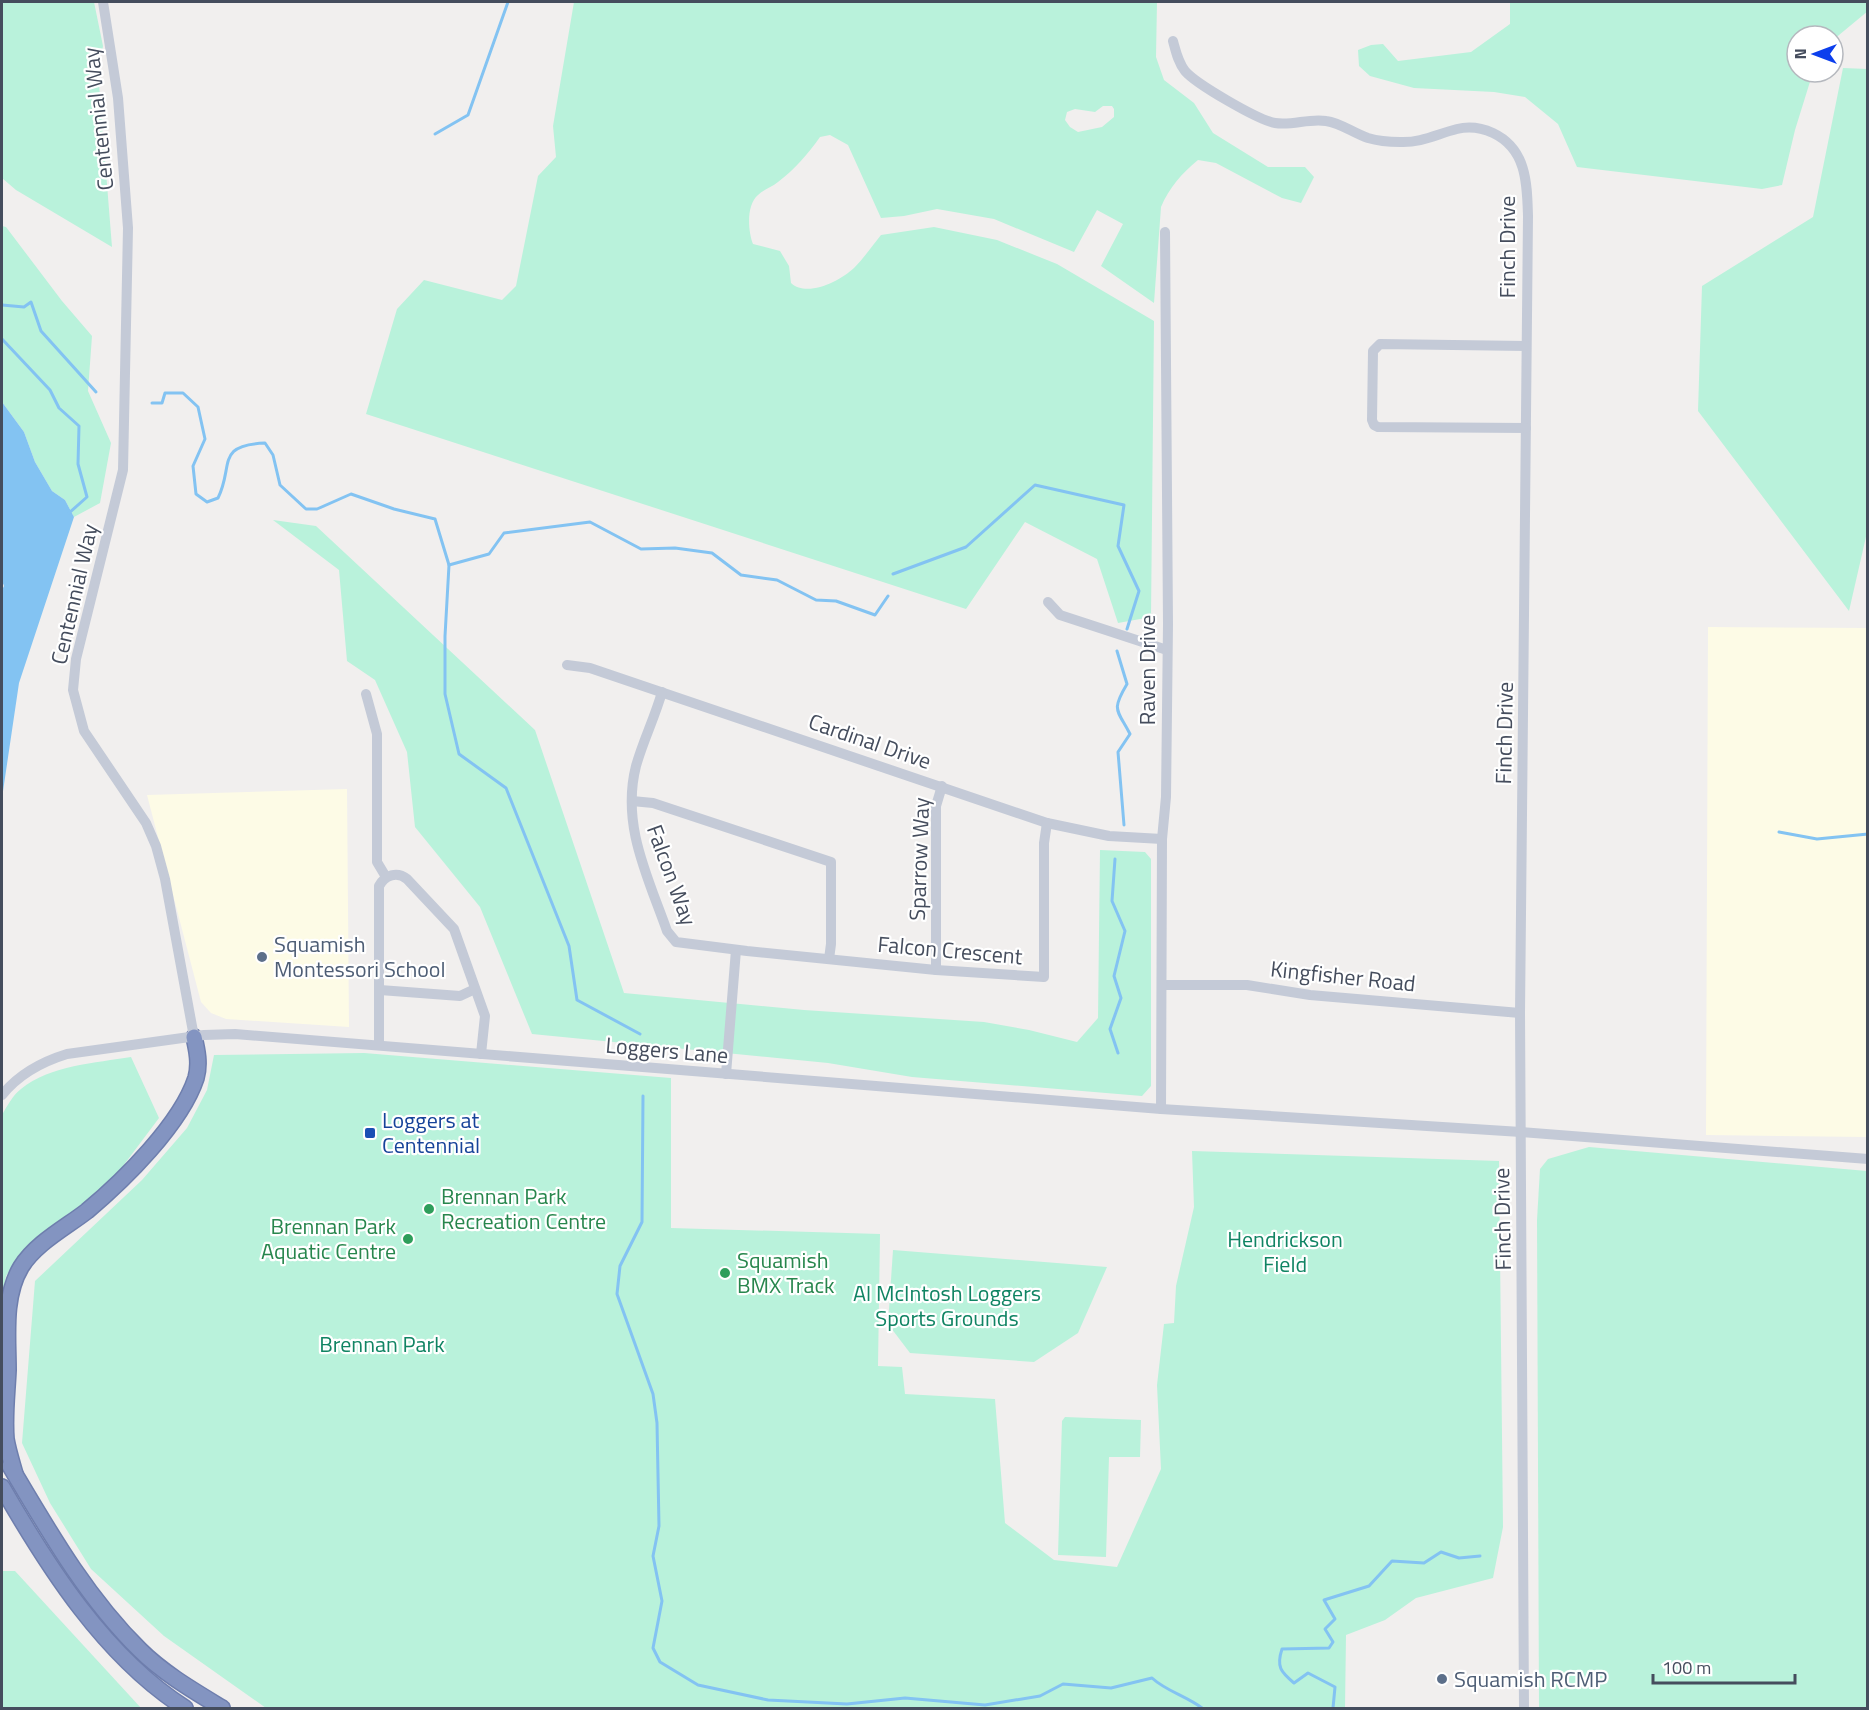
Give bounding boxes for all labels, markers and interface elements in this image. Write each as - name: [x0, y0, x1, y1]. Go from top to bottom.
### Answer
- north arrow: [1785, 24, 1845, 84]
- street label: Centennial Way: [74, 45, 122, 192]
- text: N: [1788, 48, 1812, 60]
- street label: Finch Drive: [1490, 196, 1524, 298]
- street label: Centennial Way: [41, 520, 107, 668]
- street label: Raven Drive: [1130, 615, 1164, 725]
- street label: Finch Drive: [1486, 681, 1522, 785]
- street label: Cardinal Drive: [804, 704, 936, 778]
- street label: Sparrow Way: [900, 796, 938, 921]
- street label: Falcon Way: [638, 820, 706, 931]
- place label: Squamish Montessori School: [274, 927, 446, 986]
- street label: Falcon Crescent: [876, 927, 1024, 973]
- marker: Squamish Montessori School: [255, 950, 269, 964]
- street label: Kingfisher Road: [1269, 951, 1417, 1001]
- street label: Loggers Lane: [604, 1028, 730, 1072]
- place label: Loggers at Centennial: [382, 1103, 480, 1162]
- marker: Loggers at Centennial: [363, 1126, 377, 1140]
- street label: Finch Drive: [1484, 1167, 1520, 1271]
- place label: Brennan Park Recreation Centre: [441, 1179, 606, 1238]
- marker: Brennan Park Recreation Centre: [422, 1202, 436, 1216]
- place label: Brennan Park Aquatic Centre: [261, 1209, 396, 1268]
- park label: Hendrickson Field: [1227, 1222, 1343, 1281]
- marker: Brennan Park Aquatic Centre: [401, 1232, 415, 1246]
- place label: Squamish BMX Track: [737, 1243, 835, 1302]
- marker: Squamish BMX Track: [718, 1266, 732, 1280]
- park label: Al McIntosh Loggers Sports Grounds: [853, 1276, 1041, 1335]
- park label: Brennan Park: [319, 1327, 445, 1361]
- scale bar: [1653, 1647, 1796, 1685]
- text: 100 m: [1662, 1654, 1711, 1681]
- place label: Squamish RCMP: [1454, 1662, 1607, 1696]
- marker: Squamish RCMP: [1435, 1672, 1449, 1686]

